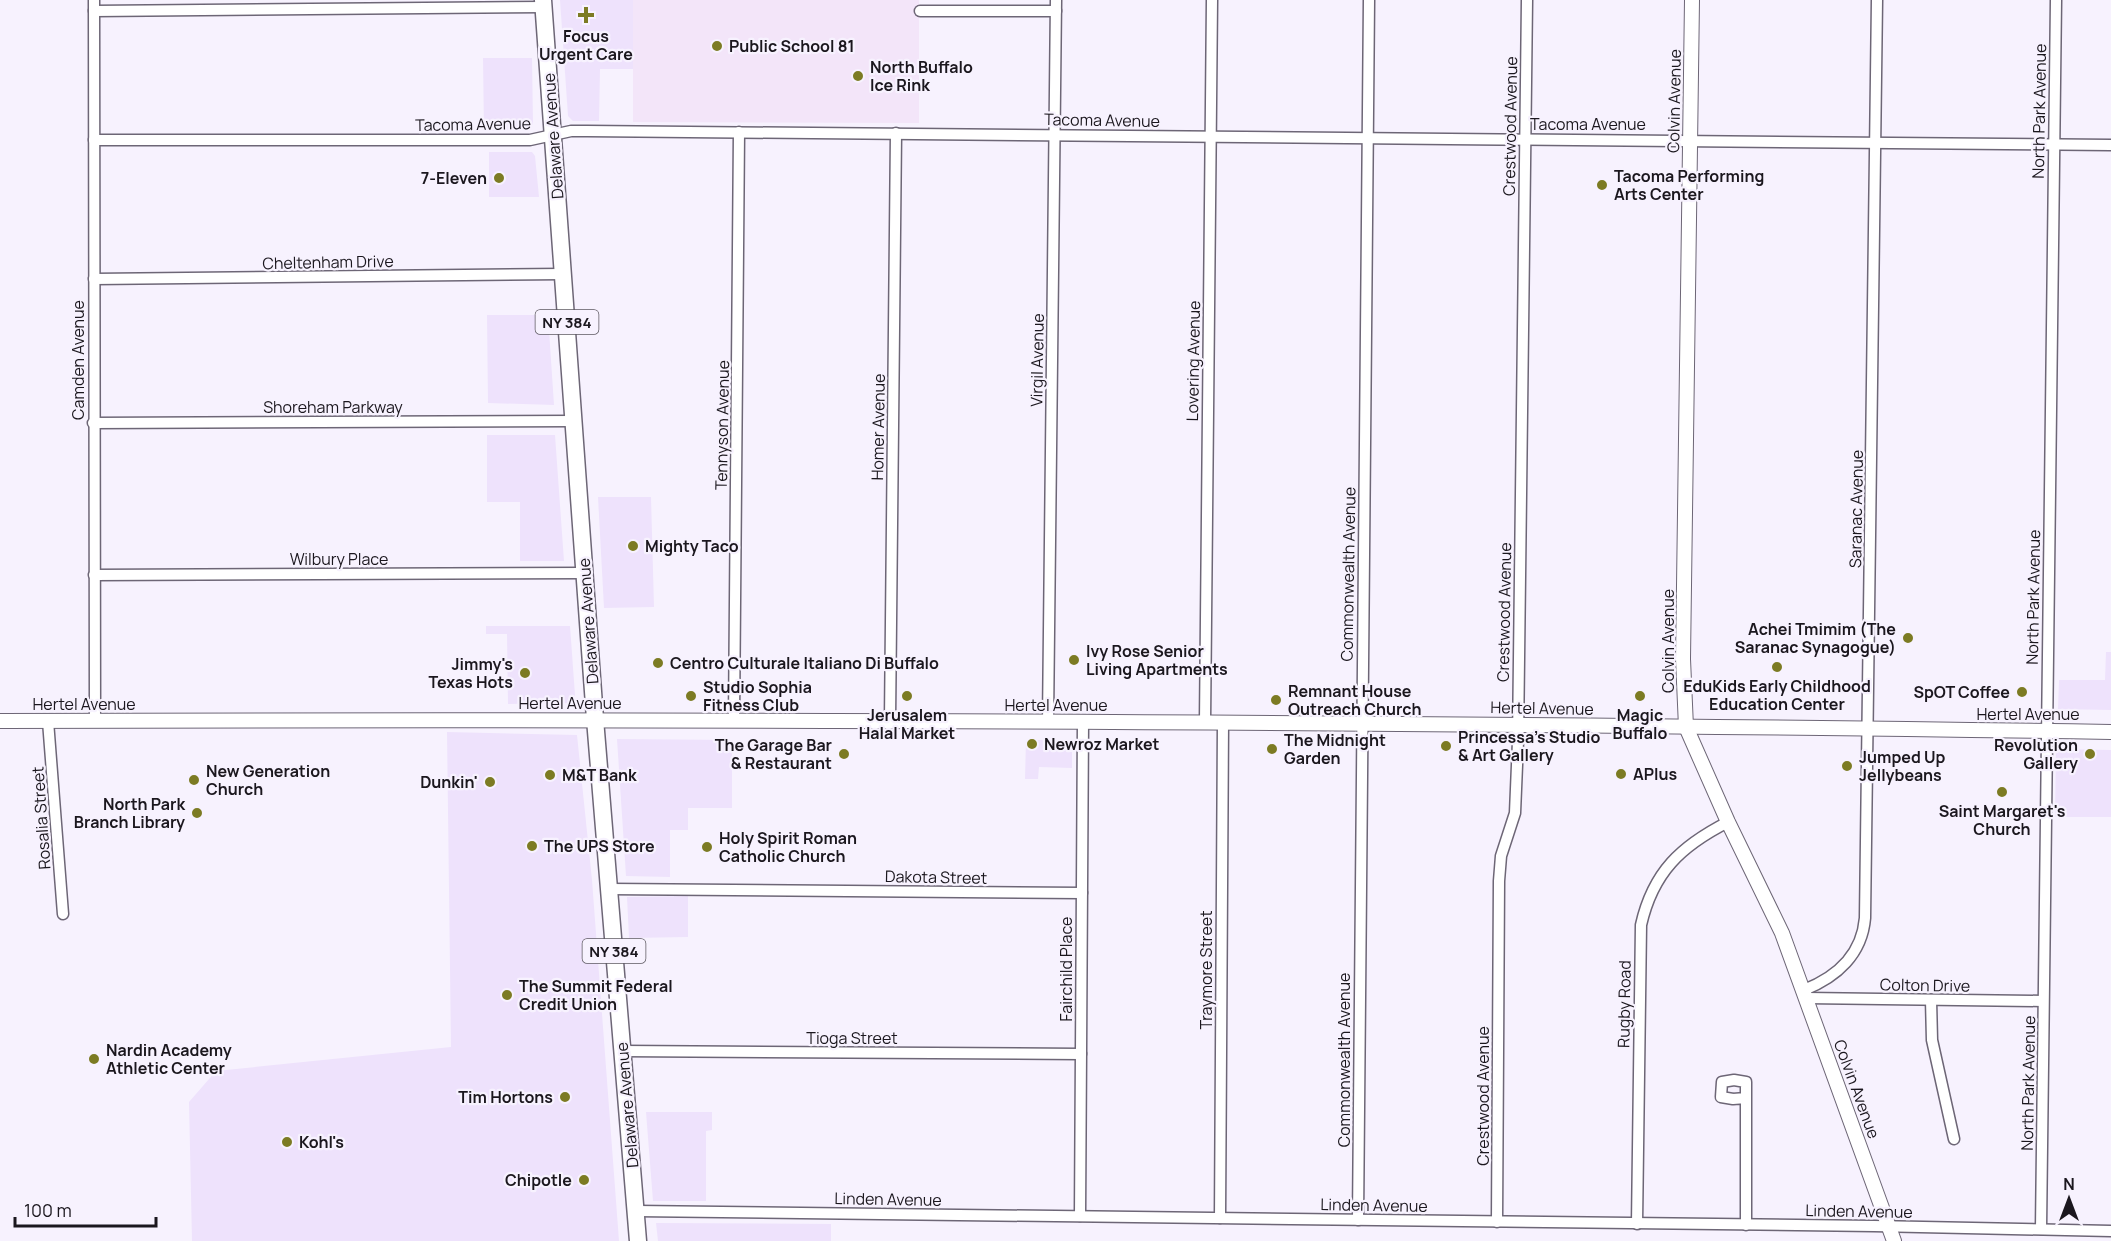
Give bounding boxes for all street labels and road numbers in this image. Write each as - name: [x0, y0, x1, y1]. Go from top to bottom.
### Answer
- street label: North Park Avenue: [2027, 43, 2051, 179]
- street label: Colvin Avenue: [1662, 49, 1686, 153]
- street label: Crestwood Avenue: [1498, 56, 1522, 196]
- street label: Delaware Avenue: [538, 72, 568, 200]
- street label: Tacoma Avenue: [1044, 108, 1160, 132]
- street label: Tacoma Avenue: [415, 112, 531, 136]
- street label: Tacoma Avenue: [1530, 113, 1646, 135]
- street label: Cheltenham Drive: [262, 250, 394, 274]
- street label: Camden Avenue: [67, 300, 89, 420]
- street label: Lovering Avenue: [1181, 300, 1205, 422]
- road number: NY 384: [536, 310, 598, 334]
- street label: Virgil Avenue: [1025, 313, 1049, 407]
- street label: Tennyson Avenue: [710, 360, 734, 490]
- street label: Homer Avenue: [866, 373, 890, 481]
- street label: Shoreham Parkway: [263, 396, 403, 418]
- street label: Saranac Avenue: [1844, 450, 1868, 568]
- street label: Commonwealth Avenue: [1335, 487, 1361, 661]
- street label: North Park Avenue: [2021, 529, 2045, 665]
- street label: Crestwood Avenue: [1492, 542, 1516, 682]
- street label: Wilbury Place: [290, 548, 388, 570]
- street label: Delaware Avenue: [573, 557, 603, 685]
- street label: Colvin Avenue: [1657, 589, 1679, 693]
- street label: Hertel Avenue: [518, 692, 622, 714]
- street label: Hertel Avenue: [32, 693, 136, 715]
- street label: Hertel Avenue: [1004, 694, 1108, 716]
- street label: Hertel Avenue: [1490, 696, 1594, 720]
- street label: Hertel Avenue: [1976, 703, 2080, 725]
- street label: Rosalia Street: [26, 766, 56, 870]
- street label: Dakota Street: [885, 865, 987, 889]
- street label: Traymore Street: [1195, 910, 1217, 1030]
- street label: Fairchild Place: [1055, 917, 1077, 1021]
- road number: NY 384: [582, 939, 646, 963]
- street label: Rugby Road: [1612, 960, 1636, 1048]
- street label: Commonwealth Avenue: [1333, 973, 1355, 1147]
- street label: Colton Drive: [1880, 973, 1970, 997]
- street label: North Park Avenue: [2016, 1015, 2040, 1151]
- street label: Crestwood Avenue: [1472, 1026, 1494, 1166]
- street label: Tioga Street: [806, 1027, 898, 1049]
- street label: Colvin Avenue: [1829, 1036, 1885, 1142]
- street label: Delaware Avenue: [611, 1041, 643, 1169]
- street label: Linden Avenue: [834, 1187, 942, 1211]
- street label: Linden Avenue: [1320, 1193, 1428, 1217]
- street label: Linden Avenue: [1805, 1199, 1913, 1223]

